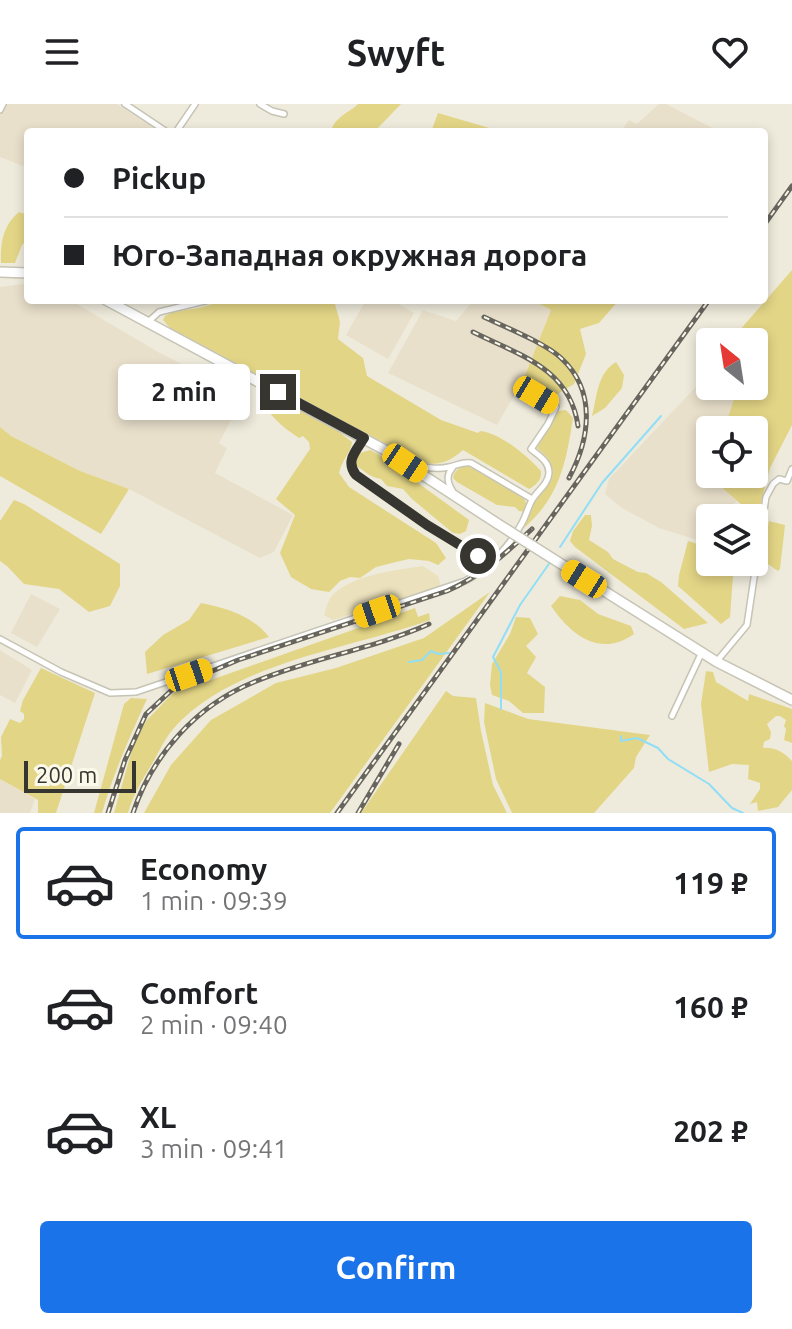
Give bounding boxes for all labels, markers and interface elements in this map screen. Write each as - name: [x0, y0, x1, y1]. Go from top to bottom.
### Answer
- icon: menu: [40, 30, 84, 74]
- icon: heart: [708, 30, 752, 74]
- text: Swyft: [347, 32, 445, 73]
- text: Pickup: [112, 161, 206, 195]
- text: Юго-Западная окружная дорога: [112, 238, 587, 272]
- north arrow: [696, 328, 768, 400]
- map controls: [696, 328, 768, 576]
- callout: 2 min: [118, 364, 250, 420]
- car: [509, 372, 563, 418]
- route end: [260, 374, 296, 410]
- text: 2 min: [151, 377, 217, 406]
- button: locate: [696, 416, 768, 488]
- car: [378, 440, 432, 486]
- button: layers: [696, 504, 768, 576]
- route start: [460, 538, 496, 574]
- car: [557, 556, 611, 602]
- car: [350, 592, 404, 630]
- car: [162, 656, 216, 694]
- scale bar: [24, 757, 136, 793]
- text: 200 m: [36, 762, 97, 787]
- icon: car: [44, 847, 116, 919]
- text: Economy: [140, 852, 267, 886]
- text: 119 ₽: [673, 866, 748, 900]
- text: 1 min · 09:39: [140, 886, 288, 915]
- icon: car: [44, 971, 116, 1043]
- text: Comfort: [140, 976, 258, 1010]
- text: 160 ₽: [673, 990, 748, 1024]
- text: 2 min · 09:40: [140, 1010, 288, 1039]
- icon: car: [44, 1095, 116, 1167]
- text: XL: [140, 1100, 176, 1134]
- text: 202 ₽: [673, 1114, 748, 1148]
- text: 3 min · 09:41: [140, 1134, 288, 1163]
- button: Confirm: [40, 1221, 752, 1313]

